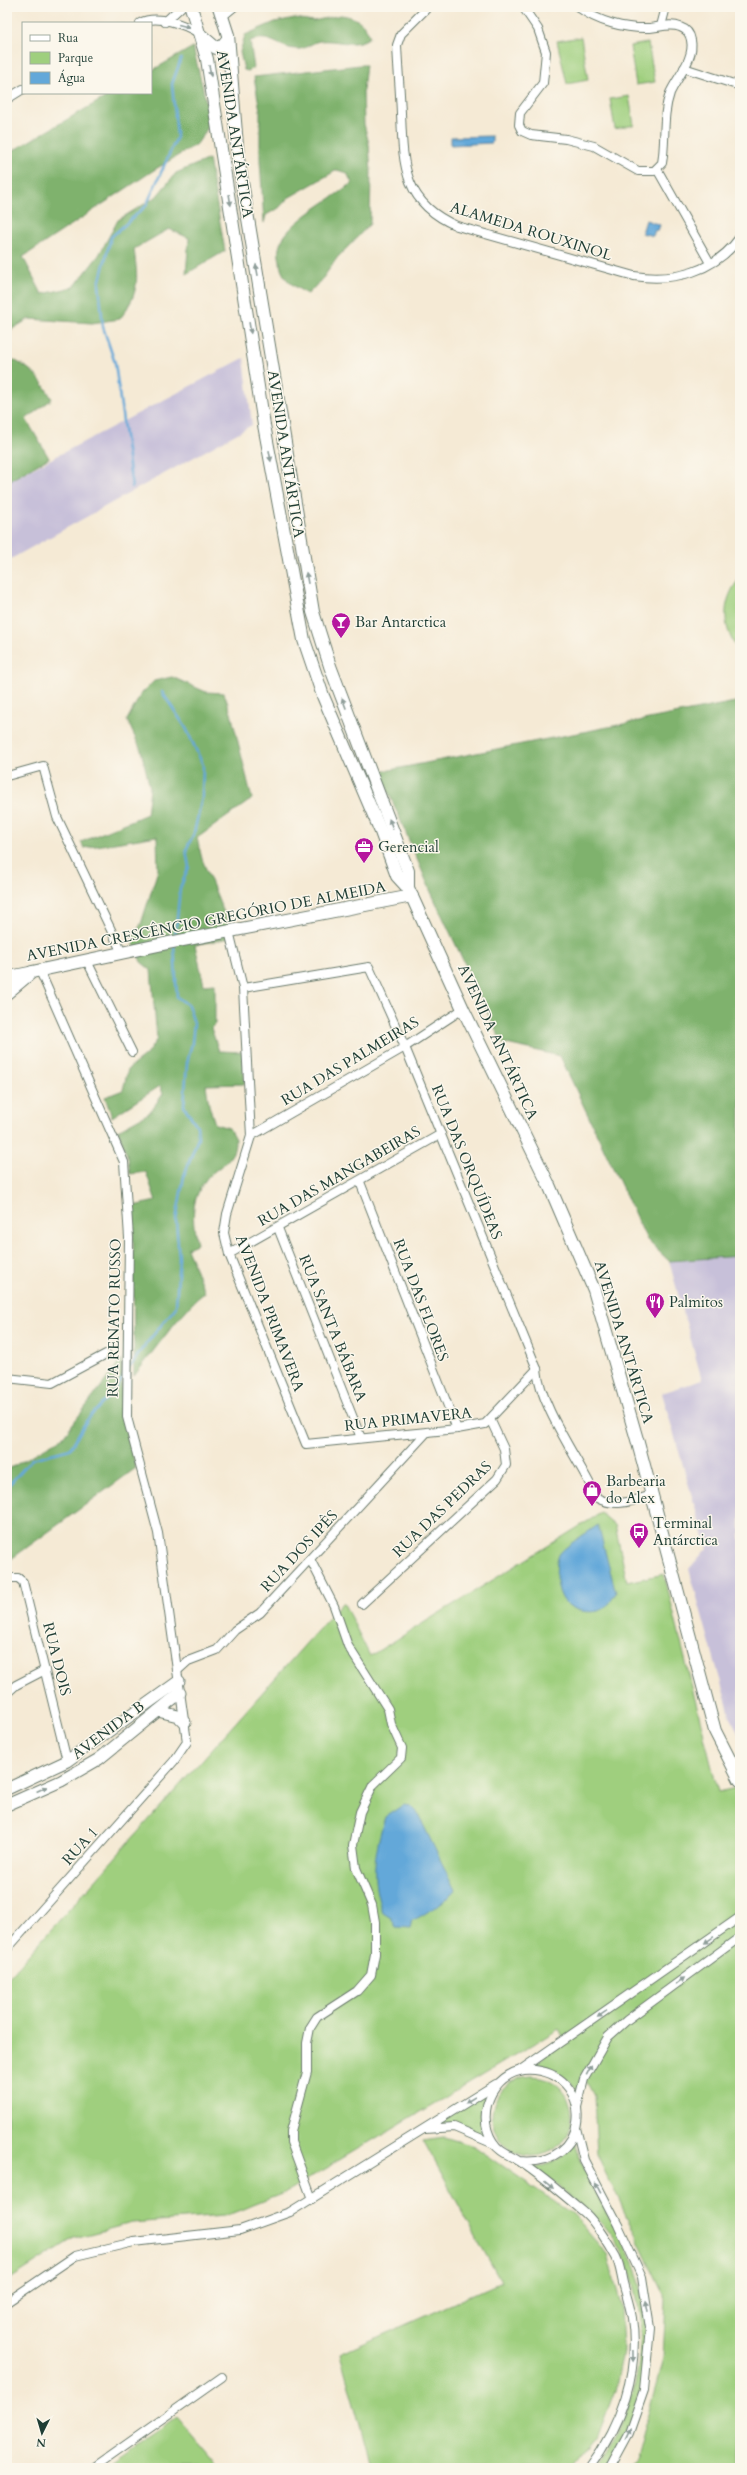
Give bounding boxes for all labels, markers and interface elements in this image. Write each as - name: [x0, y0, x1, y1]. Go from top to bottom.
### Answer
- legend: [22, 22, 152, 94]
- one-way arrow: [178, 23, 190, 29]
- text: Rua: [58, 30, 79, 46]
- street label: AVENIDA ANTÁRTICA: [212, 49, 258, 220]
- text: Parque: [58, 50, 93, 66]
- one-way arrow: [207, 65, 213, 77]
- text: Água: [58, 69, 86, 86]
- one-way arrow: [227, 193, 233, 206]
- street label: ALAMEDA ROUXINOL: [448, 197, 615, 265]
- one-way arrow: [254, 264, 260, 276]
- one-way arrow: [247, 322, 253, 334]
- street label: AVENIDA ANTÁRTICA: [263, 369, 309, 540]
- one-way arrow: [267, 450, 273, 463]
- one-way arrow: [304, 572, 310, 585]
- bar icon: Bar Antarctica: [330, 611, 352, 639]
- place label: Bar Antarctica: [355, 612, 447, 632]
- one-way arrow: [341, 696, 347, 708]
- one-way arrow: [387, 818, 393, 830]
- office icon: Gerencial: [353, 836, 375, 864]
- place label: Gerencial: [378, 837, 439, 857]
- street label: AVENIDA CRESCÊNCIO GREGÓRIO DE ALMEIDA: [24, 875, 388, 966]
- street label: AVENIDA ANTÁRTICA: [453, 961, 543, 1123]
- street label: RUA DAS PALMEIRAS: [277, 1012, 423, 1110]
- street label: RUA DAS ORQUÍDEAS: [427, 1082, 507, 1242]
- street label: RUA DAS MANGABEIRAS: [254, 1121, 424, 1231]
- street label: AVENIDA PRIMAVERA: [231, 1232, 309, 1395]
- street label: RUA DAS FLORES: [388, 1236, 454, 1364]
- street label: RUA RENATO RUSSO: [103, 1238, 125, 1398]
- street label: RUA SANTA BÁBARA: [294, 1252, 372, 1405]
- street label: AVENIDA ANTÁRTICA: [590, 1258, 658, 1426]
- restaurant icon: Palmitos: [644, 1291, 666, 1319]
- place label: Palmitos: [669, 1292, 723, 1312]
- street label: RUA PRIMAVERA: [343, 1402, 473, 1436]
- street label: RUA DAS PEDRAS: [388, 1456, 496, 1562]
- place label: Barbearia do Alex: [606, 1471, 666, 1508]
- shop icon: Barbearia do Alex: [581, 1479, 603, 1507]
- street label: RUA DOS IPÊS: [255, 1505, 342, 1596]
- place label: Terminal Antárctica: [653, 1513, 719, 1550]
- bus stop icon: Terminal Antárctica: [628, 1521, 650, 1549]
- street label: RUA DOIS: [38, 1620, 76, 1698]
- street label: AVENIDA B: [68, 1696, 148, 1764]
- one-way arrow: [37, 1786, 48, 1792]
- street label: RUA 1: [58, 1823, 102, 1869]
- one-way arrow: [703, 1936, 714, 1944]
- one-way arrow: [675, 1977, 685, 1985]
- one-way arrow: [597, 2010, 607, 2018]
- one-way arrow: [586, 2064, 592, 2076]
- one-way arrow: [465, 2096, 475, 2104]
- one-way arrow: [544, 2181, 555, 2190]
- one-way arrow: [595, 2182, 602, 2193]
- one-way arrow: [644, 2301, 650, 2313]
- one-way arrow: [629, 2350, 636, 2362]
- north arrow: [22, 2413, 62, 2453]
- one-way arrow: [625, 2428, 631, 2439]
- text: N: [35, 2435, 47, 2450]

